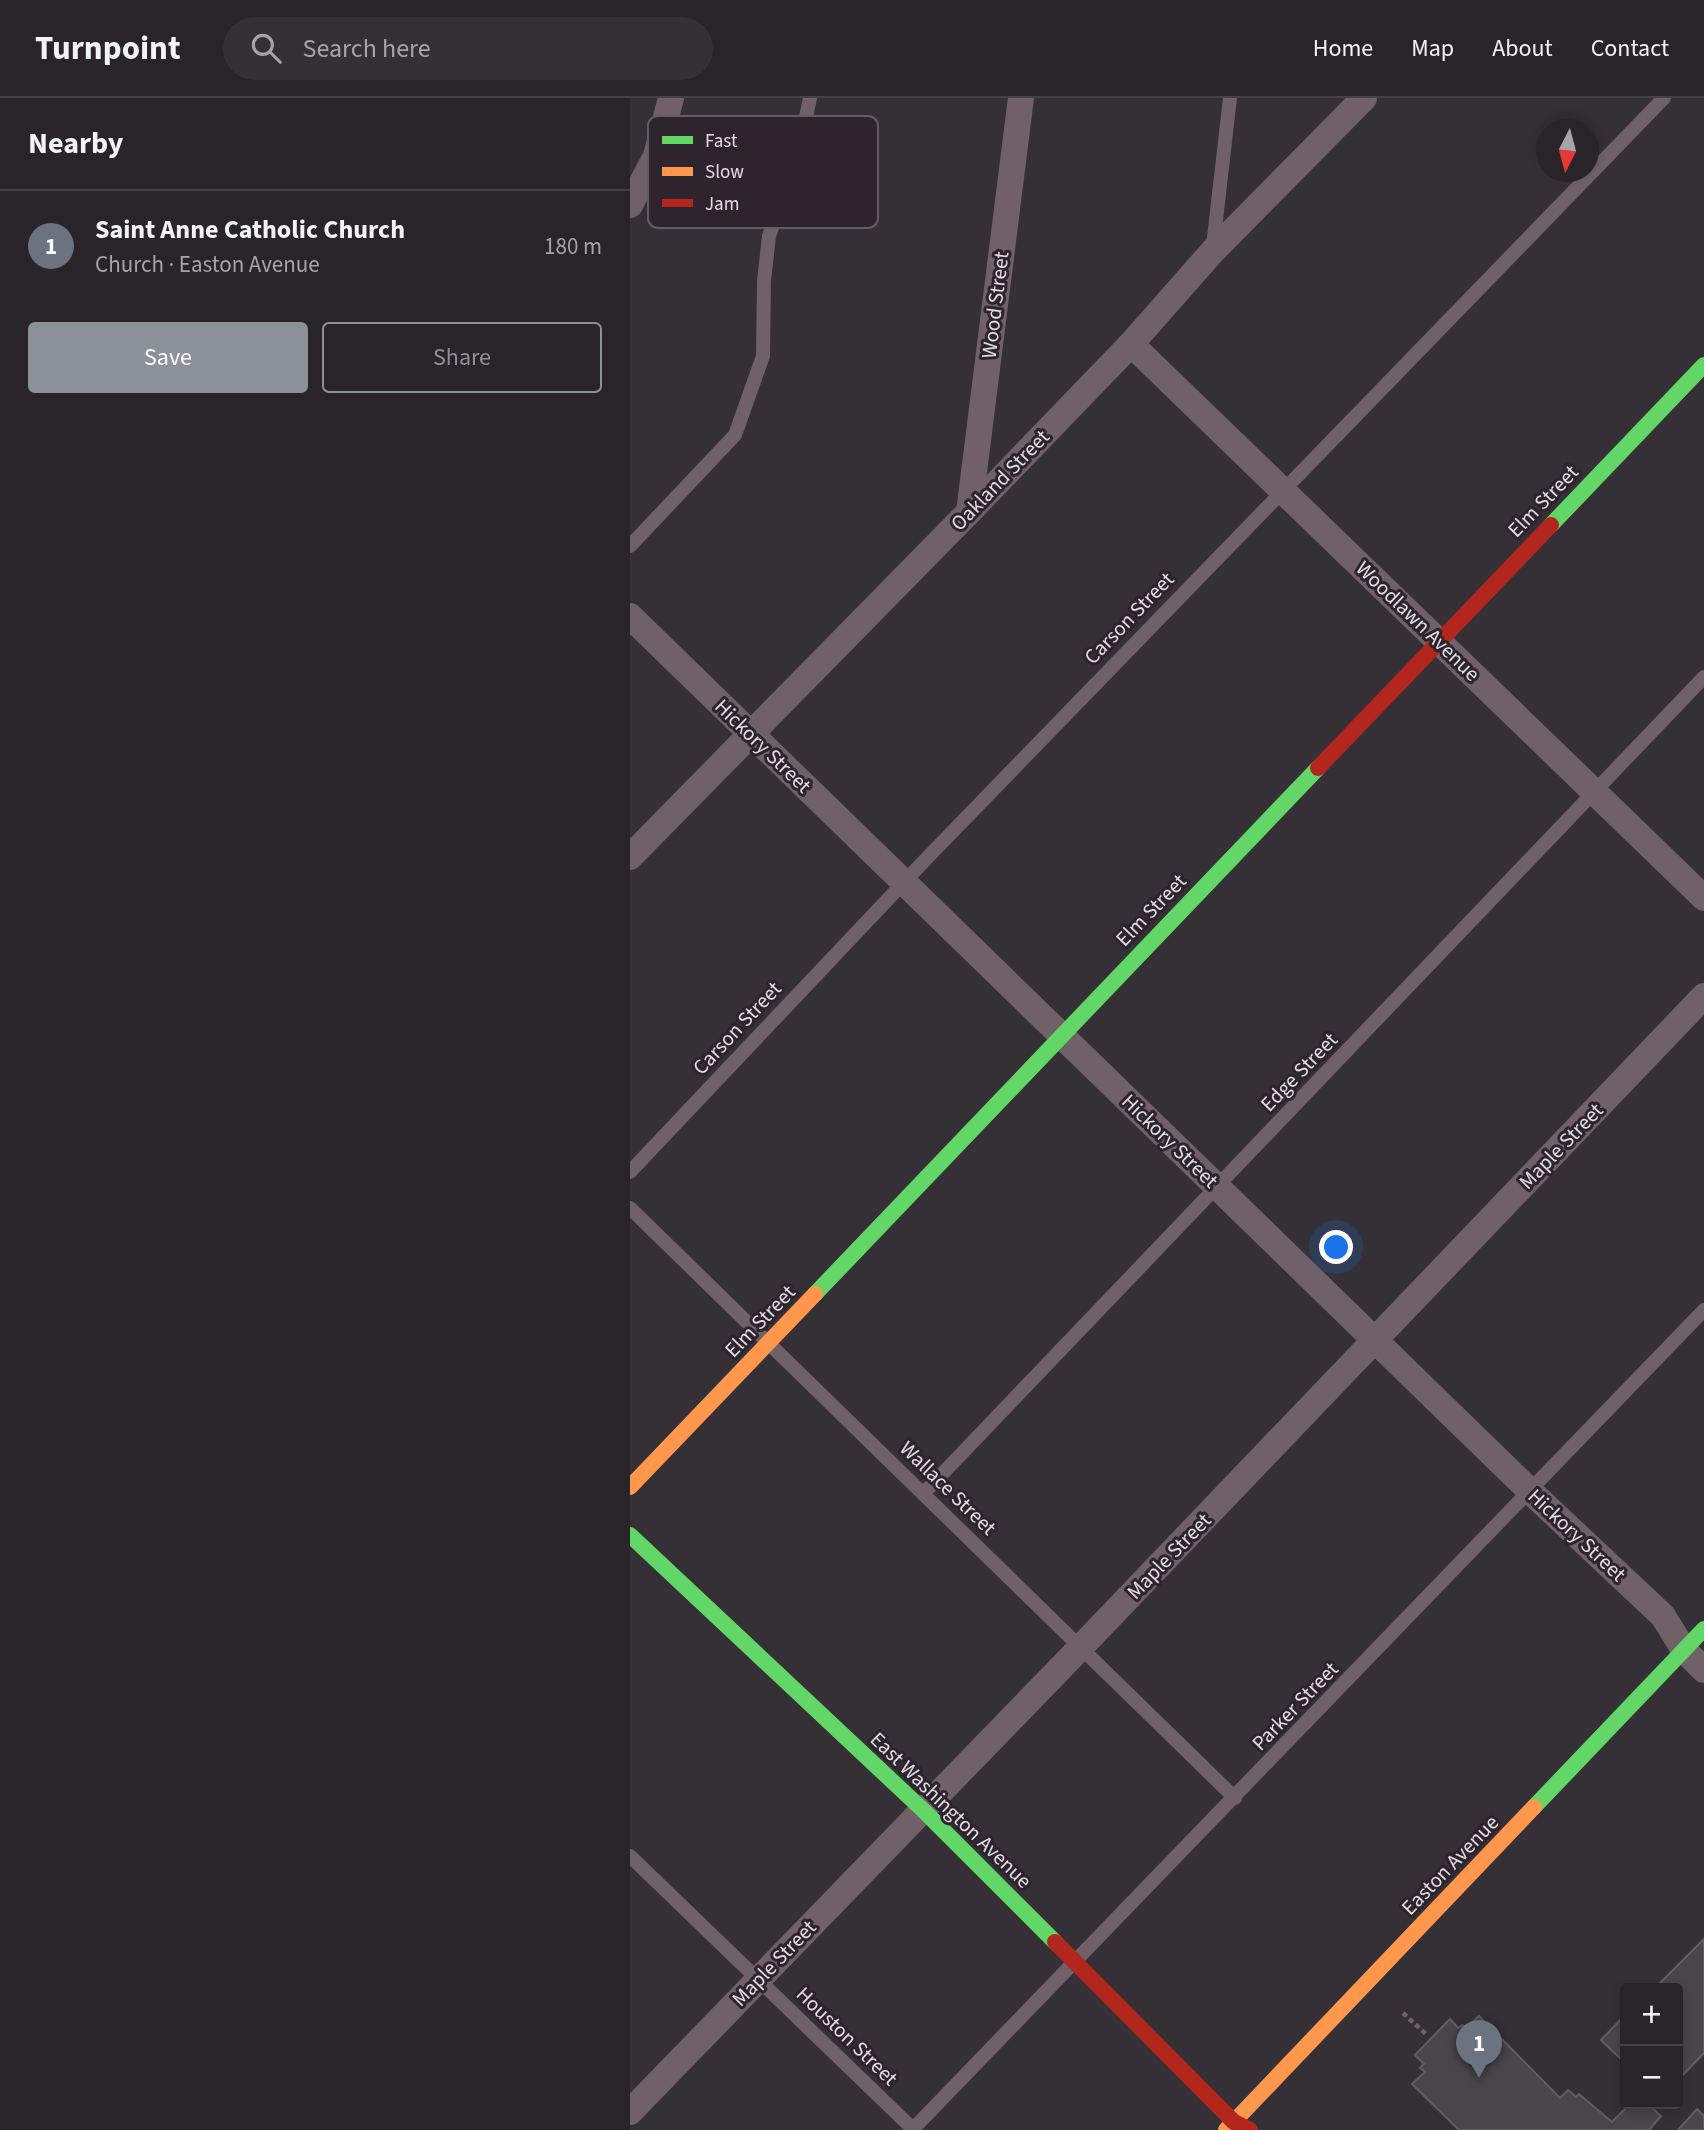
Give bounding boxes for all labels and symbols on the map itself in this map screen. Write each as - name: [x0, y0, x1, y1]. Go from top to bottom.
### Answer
- legend: [648, 116, 878, 228]
- north arrow: [1536, 119, 1599, 182]
- text: Fast: [705, 128, 738, 155]
- text: Slow: [705, 159, 744, 186]
- text: Jam: [705, 191, 739, 218]
- street label: Wood Street: [974, 250, 1016, 360]
- street label: Oakland Street: [944, 423, 1056, 537]
- street label: Elm Street: [1501, 458, 1585, 544]
- street label: Woodlawn Avenue: [1349, 554, 1487, 688]
- street label: Carson Street: [1077, 565, 1181, 671]
- street label: Hickory Street: [708, 692, 818, 800]
- street label: Elm Street: [1109, 867, 1193, 953]
- street label: Carson Street: [686, 975, 788, 1081]
- street label: Edge Street: [1253, 1026, 1345, 1118]
- street label: Hickory Street: [1115, 1087, 1225, 1195]
- street label: Maple Street: [1512, 1096, 1610, 1196]
- your location: [1319, 1230, 1353, 1264]
- street label: Elm Street: [718, 1278, 802, 1364]
- street label: Wallace Street: [893, 1434, 1003, 1542]
- street label: Hickory Street: [1521, 1482, 1633, 1588]
- street label: Maple Street: [1120, 1506, 1218, 1606]
- street label: Parker Street: [1245, 1655, 1345, 1757]
- street label: East Washington Avenue: [864, 1725, 1038, 1895]
- street label: Easton Avenue: [1395, 1808, 1505, 1922]
- street label: Maple Street: [725, 1913, 823, 2013]
- street label: Houston Street: [789, 1980, 905, 2092]
- pin: 1: [1456, 2020, 1502, 2078]

